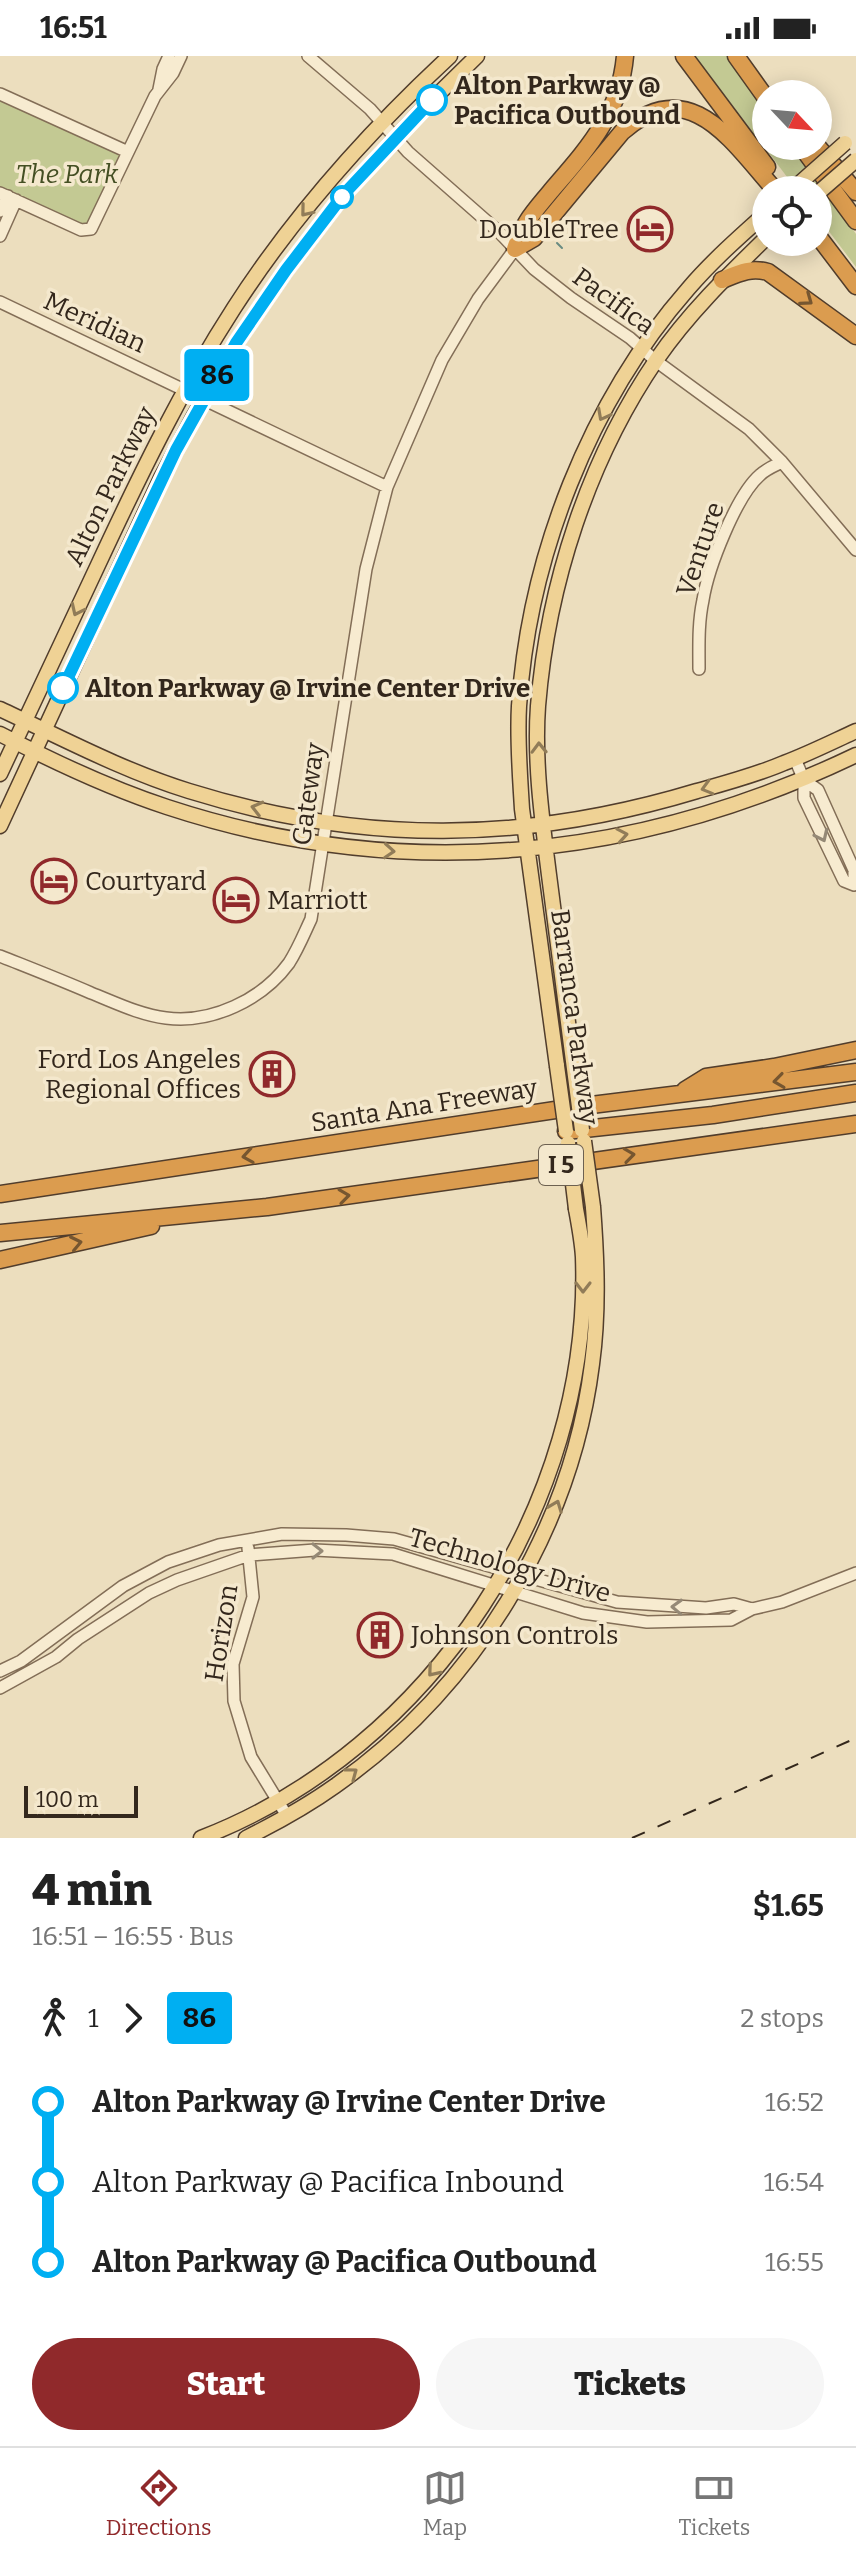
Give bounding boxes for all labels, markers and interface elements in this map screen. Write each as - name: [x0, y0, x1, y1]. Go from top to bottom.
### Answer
- text: 16:51: [40, 10, 107, 46]
- place label: Alton Parkway @ Pacifica Outbound: [454, 70, 681, 131]
- north arrow: [752, 80, 832, 160]
- map controls: [752, 80, 832, 256]
- marker: Alton Parkway @ Pacifica Outbound: [417, 85, 447, 115]
- park label: The Park: [16, 159, 119, 190]
- button: locate: [752, 176, 832, 256]
- unlabelled marker: [331, 186, 353, 208]
- one-way arrow: [301, 202, 315, 217]
- hotel icon: DoubleTree: [626, 205, 674, 253]
- place label: DoubleTree: [479, 214, 619, 245]
- street label: Pacifica: [567, 261, 661, 342]
- street label: Meridian: [39, 285, 151, 360]
- one-way arrow: [799, 291, 813, 305]
- line badge: 86: [181, 349, 253, 401]
- text: 86: [200, 358, 234, 391]
- street label: Alton Parkway: [59, 401, 162, 571]
- one-way arrow: [597, 406, 612, 421]
- street label: Venture: [670, 498, 731, 600]
- one-way arrow: [71, 602, 87, 617]
- marker: Alton Parkway @ Irvine Center Drive: [48, 673, 78, 703]
- place label: Alton Parkway @ Irvine Center Drive: [85, 673, 530, 704]
- street label: Gateway: [286, 741, 331, 847]
- one-way arrow: [530, 741, 548, 754]
- one-way arrow: [701, 779, 715, 796]
- one-way arrow: [251, 801, 265, 818]
- one-way arrow: [616, 827, 629, 844]
- one-way arrow: [812, 828, 828, 842]
- one-way arrow: [383, 842, 396, 859]
- hotel icon: Courtyard: [30, 857, 78, 905]
- place label: Courtyard: [85, 866, 207, 897]
- hotel icon: Marriott: [212, 876, 260, 924]
- place label: Marriott: [267, 885, 368, 916]
- street label: Barranca Parkway: [544, 907, 605, 1127]
- place label: Ford Los Angeles Regional Offices: [38, 1044, 241, 1105]
- building icon: Ford Los Angeles Regional Offices: [248, 1050, 296, 1098]
- street label: Santa Ana Freeway: [309, 1072, 540, 1139]
- one-way arrow: [772, 1072, 785, 1089]
- road number: I 5: [539, 1145, 583, 1185]
- one-way arrow: [241, 1147, 255, 1164]
- one-way arrow: [623, 1147, 636, 1164]
- one-way arrow: [337, 1188, 351, 1205]
- one-way arrow: [69, 1235, 83, 1252]
- one-way arrow: [574, 1281, 592, 1294]
- one-way arrow: [546, 1500, 563, 1514]
- street label: Technology Drive: [405, 1522, 614, 1609]
- one-way arrow: [311, 1542, 324, 1560]
- street label: Horizon: [199, 1582, 245, 1684]
- one-way arrow: [670, 1598, 682, 1615]
- building icon: Johnson Controls: [356, 1611, 404, 1659]
- place label: Johnson Controls: [410, 1620, 619, 1651]
- one-way arrow: [428, 1662, 443, 1676]
- one-way arrow: [343, 1769, 358, 1783]
- scale bar: [24, 1782, 138, 1818]
- text: 100 m: [36, 1786, 99, 1813]
- text: 4 min: [32, 1864, 152, 1917]
- text: $1.65: [753, 1888, 824, 1924]
- text: 16:51 – 16:55 · Bus: [32, 1921, 234, 1952]
- icon: walk: [32, 1996, 76, 2040]
- icon: forward: [111, 1996, 155, 2040]
- text: 86: [183, 2001, 216, 2034]
- text: 1: [88, 2003, 99, 2034]
- text: 2 stops: [740, 2003, 824, 2034]
- text: Alton Parkway @ Irvine Center Drive: [92, 2084, 606, 2120]
- text: 16:52: [765, 2087, 824, 2118]
- text: Alton Parkway @ Pacifica Inbound: [92, 2164, 564, 2200]
- text: 16:54: [764, 2167, 824, 2198]
- text: Alton Parkway @ Pacifica Outbound: [92, 2244, 597, 2280]
- text: 16:55: [765, 2247, 824, 2278]
- button: Start: [32, 2338, 420, 2430]
- button: Tickets: [436, 2338, 824, 2430]
- tab: Directions: [106, 2466, 212, 2541]
- tab: Map: [423, 2466, 467, 2541]
- tab: Tickets: [679, 2466, 750, 2541]

